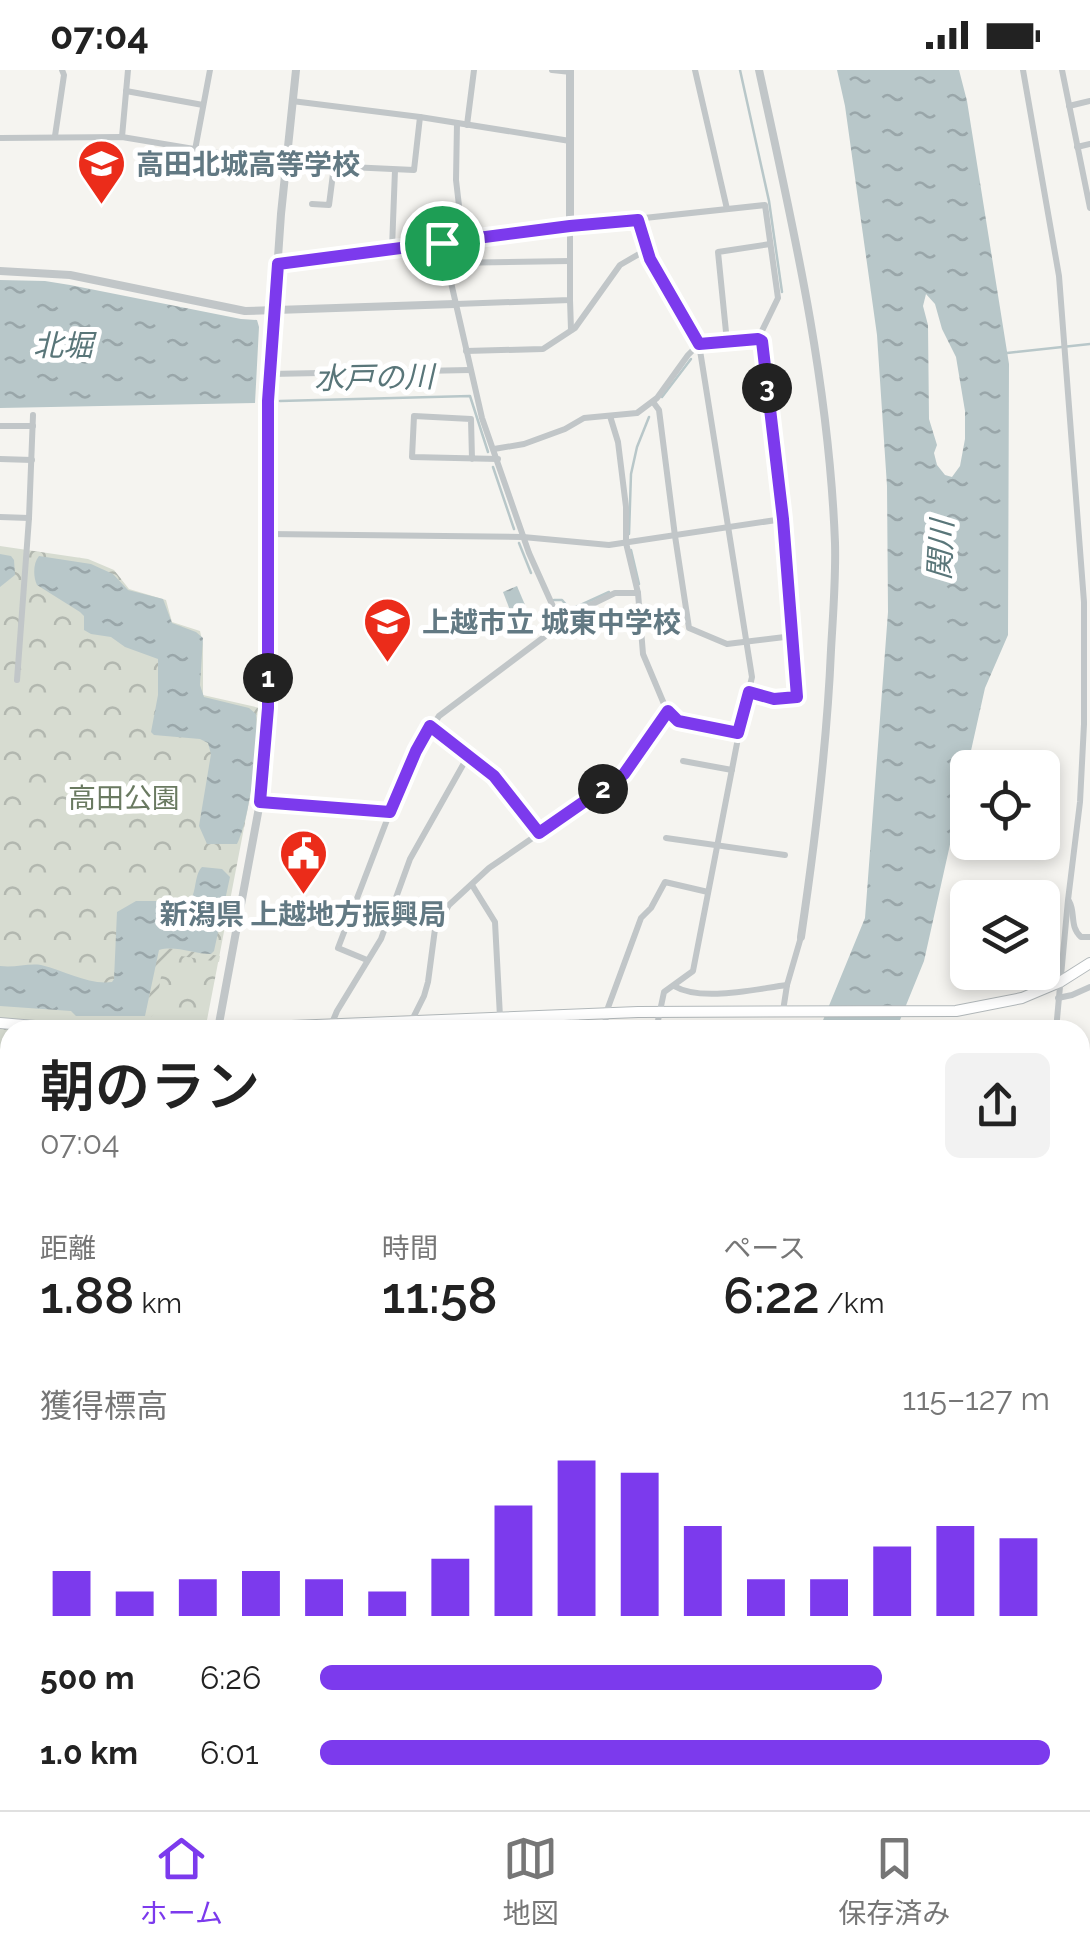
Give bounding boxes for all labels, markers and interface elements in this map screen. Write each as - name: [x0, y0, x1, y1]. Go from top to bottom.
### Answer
- text: 07:04: [50, 13, 149, 58]
- school or university icon: 高田北城高等学校: [75, 138, 127, 206]
- place label: 高田北城高等学校: [136, 148, 360, 181]
- pin: [400, 201, 485, 286]
- icon: arrive: [415, 216, 470, 271]
- water label: 北堀: [33, 328, 97, 363]
- water label: 水戸の川: [314, 359, 437, 396]
- pin: 3: [742, 363, 792, 413]
- text: 3: [759, 371, 775, 404]
- water label: 関川: [921, 516, 960, 581]
- school or university icon: 上越市立 城東中学校: [361, 596, 413, 664]
- place label: 上越市立 城東中学校: [422, 606, 681, 639]
- pin: 1: [243, 653, 293, 703]
- text: 1: [261, 661, 275, 694]
- map controls: [950, 750, 1060, 990]
- button: locate: [950, 750, 1060, 860]
- pin: 2: [578, 764, 628, 814]
- text: 2: [595, 772, 611, 805]
- park label: 高田公園: [68, 782, 180, 815]
- public building icon: 新潟県 上越地方振興局: [277, 828, 329, 896]
- button: layers: [950, 880, 1060, 990]
- place label: 新潟県 上越地方振興局: [160, 898, 446, 931]
- button: share: [945, 1053, 1050, 1158]
- text: 朝のラン: [40, 1054, 260, 1119]
- text: 07:04: [40, 1124, 120, 1161]
- text: 距離: [40, 1232, 96, 1265]
- text: 時間: [382, 1232, 438, 1265]
- text: ペース: [723, 1232, 806, 1265]
- text: 1.88: [40, 1266, 134, 1325]
- text: 11:58: [382, 1266, 498, 1325]
- text: 6:22: [723, 1266, 820, 1325]
- text: km: [134, 1287, 182, 1320]
- text: /km: [820, 1287, 884, 1320]
- text: 115–127 m: [902, 1380, 1050, 1417]
- text: 獲得標高: [40, 1387, 168, 1424]
- text: 500 m: [40, 1659, 135, 1696]
- text: 6:26: [200, 1659, 261, 1696]
- text: 1.0 km: [40, 1734, 138, 1771]
- text: 6:01: [200, 1734, 259, 1771]
- tab: ホーム: [140, 1831, 223, 1931]
- tab: 地図: [503, 1831, 559, 1931]
- tab: 保存済み: [838, 1831, 950, 1931]

